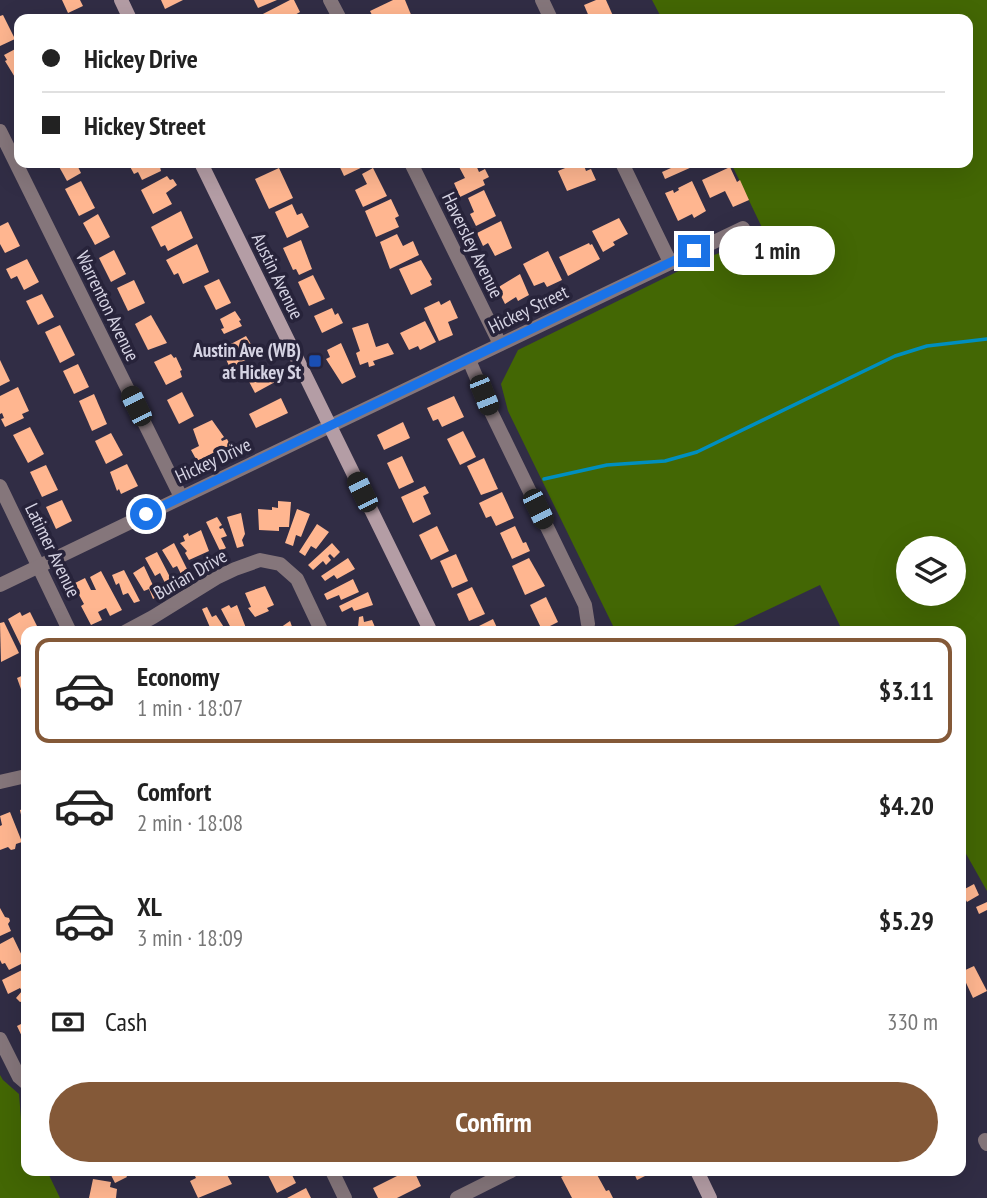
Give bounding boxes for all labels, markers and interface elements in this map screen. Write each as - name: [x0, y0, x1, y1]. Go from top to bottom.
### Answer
- text: Hickey Drive: [84, 42, 198, 75]
- text: Hickey Street: [84, 109, 206, 142]
- street label: Haversley Avenue: [437, 188, 509, 302]
- callout: 1 min: [718, 226, 834, 276]
- street label: Austin Avenue: [247, 229, 309, 323]
- route end: [678, 235, 710, 267]
- text: 1 min: [754, 236, 800, 265]
- street label: Warrenton Avenue: [71, 247, 145, 365]
- street label: Hickey Street: [484, 279, 572, 339]
- place label: Austin Ave (WB) at Hickey St: [192, 338, 301, 384]
- marker: Austin Ave (WB) at Hickey St: [307, 353, 323, 369]
- car: [467, 372, 502, 418]
- car: [118, 383, 155, 429]
- street label: Hickey Drive: [171, 432, 255, 488]
- car: [344, 469, 381, 515]
- car: [520, 486, 557, 532]
- route start: [130, 498, 162, 530]
- street label: Latimer Avenue: [20, 499, 86, 601]
- map controls: [896, 536, 966, 606]
- button: layers: [896, 536, 966, 606]
- street label: Burian Drive: [149, 543, 231, 605]
- icon: car: [53, 659, 116, 722]
- text: Economy: [137, 660, 219, 693]
- text: $3.11: [879, 674, 934, 707]
- text: 1 min · 18:07: [137, 693, 243, 722]
- icon: car: [53, 774, 116, 837]
- text: Comfort: [137, 775, 211, 808]
- text: $4.20: [879, 789, 934, 822]
- text: 2 min · 18:08: [137, 808, 243, 837]
- icon: car: [53, 889, 116, 952]
- text: XL: [137, 890, 162, 923]
- text: $5.29: [879, 904, 934, 937]
- text: 3 min · 18:09: [137, 923, 243, 952]
- icon: cash: [49, 1003, 87, 1041]
- text: Cash: [105, 1005, 147, 1038]
- text: 330 m: [887, 1007, 938, 1036]
- button: Confirm: [49, 1082, 938, 1162]

